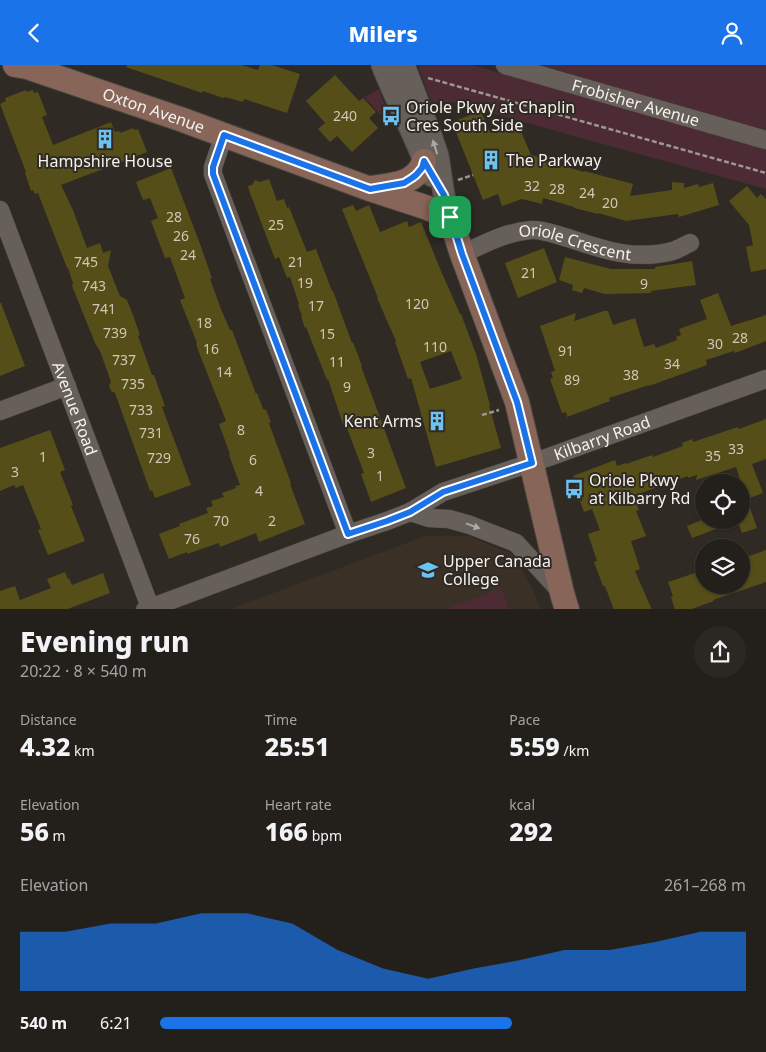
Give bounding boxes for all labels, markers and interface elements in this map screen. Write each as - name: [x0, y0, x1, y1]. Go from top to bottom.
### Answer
- text: Milers: [348, 18, 418, 48]
- icon: back: [20, 19, 48, 47]
- icon: person: [718, 19, 746, 47]
- street label: Frobisher Avenue: [569, 74, 702, 131]
- street label: Oxton Avenue: [100, 82, 208, 138]
- place label: Oriole Pkwy at Chaplin Cres South Side: [406, 96, 575, 136]
- bus stop icon: Oriole Pkwy at Chaplin Cres South Side: [380, 105, 402, 127]
- house number: 240: [333, 106, 357, 125]
- building icon: Hampshire House: [94, 128, 116, 150]
- one-way arrow: [431, 140, 439, 155]
- building icon: The Parkway: [480, 149, 502, 171]
- place label: The Parkway: [506, 149, 602, 171]
- place label: Hampshire House: [38, 150, 172, 172]
- house number: 32: [524, 176, 540, 195]
- house number: 28: [549, 179, 565, 198]
- house number: 24: [579, 183, 595, 202]
- house number: 20: [602, 193, 618, 212]
- pin: [429, 196, 471, 238]
- icon: arrive: [436, 203, 464, 231]
- house number: 28: [166, 207, 182, 226]
- house number: 25: [268, 215, 284, 234]
- street label: Oriole Crescent: [517, 219, 633, 265]
- house number: 26: [173, 226, 189, 245]
- house number: 24: [180, 245, 196, 264]
- house number: 745: [74, 252, 98, 271]
- house number: 21: [288, 252, 304, 271]
- house number: 21: [521, 263, 537, 282]
- house number: 19: [297, 273, 313, 292]
- house number: 9: [640, 274, 648, 293]
- house number: 743: [82, 276, 106, 295]
- house number: 120: [405, 294, 429, 313]
- house number: 17: [308, 296, 324, 315]
- house number: 741: [92, 299, 116, 318]
- house number: 18: [196, 313, 212, 332]
- house number: 739: [103, 323, 127, 342]
- house number: 15: [319, 324, 335, 343]
- house number: 28: [732, 328, 748, 347]
- house number: 30: [707, 334, 723, 353]
- house number: 110: [423, 337, 447, 356]
- house number: 16: [203, 339, 219, 358]
- house number: 91: [558, 341, 574, 360]
- house number: 737: [112, 350, 136, 369]
- house number: 11: [329, 352, 345, 371]
- house number: 34: [664, 354, 680, 373]
- street label: Avenue Road: [47, 358, 103, 458]
- house number: 14: [216, 362, 232, 381]
- house number: 38: [623, 365, 639, 384]
- house number: 89: [564, 370, 580, 389]
- house number: 735: [121, 374, 145, 393]
- house number: 9: [343, 377, 351, 396]
- house number: 733: [129, 400, 153, 419]
- place label: Kent Arms: [344, 410, 422, 432]
- building icon: Kent Arms: [426, 410, 448, 432]
- street label: Kilbarry Road: [551, 411, 653, 465]
- house number: 8: [237, 420, 245, 439]
- house number: 731: [139, 423, 163, 442]
- house number: 33: [728, 439, 744, 458]
- house number: 3: [367, 443, 375, 462]
- house number: 35: [705, 446, 721, 465]
- house number: 1: [39, 447, 47, 466]
- house number: 729: [147, 448, 171, 467]
- house number: 6: [249, 450, 257, 469]
- house number: 3: [11, 462, 19, 481]
- house number: 1: [376, 466, 384, 485]
- place label: Oriole Pkwy at Kilbarry Rd: [589, 469, 690, 509]
- map controls: [695, 474, 750, 594]
- button: locate: [695, 474, 750, 529]
- bus stop icon: Oriole Pkwy at Kilbarry Rd: [563, 478, 585, 500]
- house number: 4: [255, 481, 263, 500]
- house number: 70: [213, 511, 229, 530]
- house number: 2: [268, 511, 276, 530]
- one-way arrow: [466, 522, 481, 530]
- house number: 76: [184, 529, 200, 548]
- button: layers: [695, 539, 750, 594]
- place label: Upper Canada College: [443, 550, 551, 590]
- school or university icon: Upper Canada College: [417, 559, 439, 581]
- text: Evening run: [20, 622, 189, 660]
- button: share: [694, 626, 746, 678]
- text: 20:22 · 8 × 540 m: [20, 660, 147, 682]
- text: Distance: [20, 710, 77, 729]
- text: Time: [265, 710, 297, 729]
- text: Pace: [509, 710, 540, 729]
- text: 4.32: [20, 729, 70, 763]
- text: 25:51: [265, 729, 330, 763]
- text: 5:59: [509, 729, 560, 763]
- text: km: [70, 741, 95, 760]
- text: /km: [560, 741, 589, 760]
- text: Elevation: [20, 795, 80, 814]
- text: Heart rate: [265, 795, 332, 814]
- text: kcal: [509, 795, 535, 814]
- text: 56: [20, 814, 49, 848]
- text: 166: [265, 814, 308, 848]
- text: 292: [509, 814, 553, 848]
- text: m: [49, 826, 66, 845]
- text: bpm: [308, 826, 342, 845]
- text: Elevation: [20, 874, 88, 896]
- text: 261–268 m: [664, 874, 746, 896]
- text: 540 m: [20, 1012, 67, 1034]
- text: 6:21: [100, 1012, 132, 1034]

